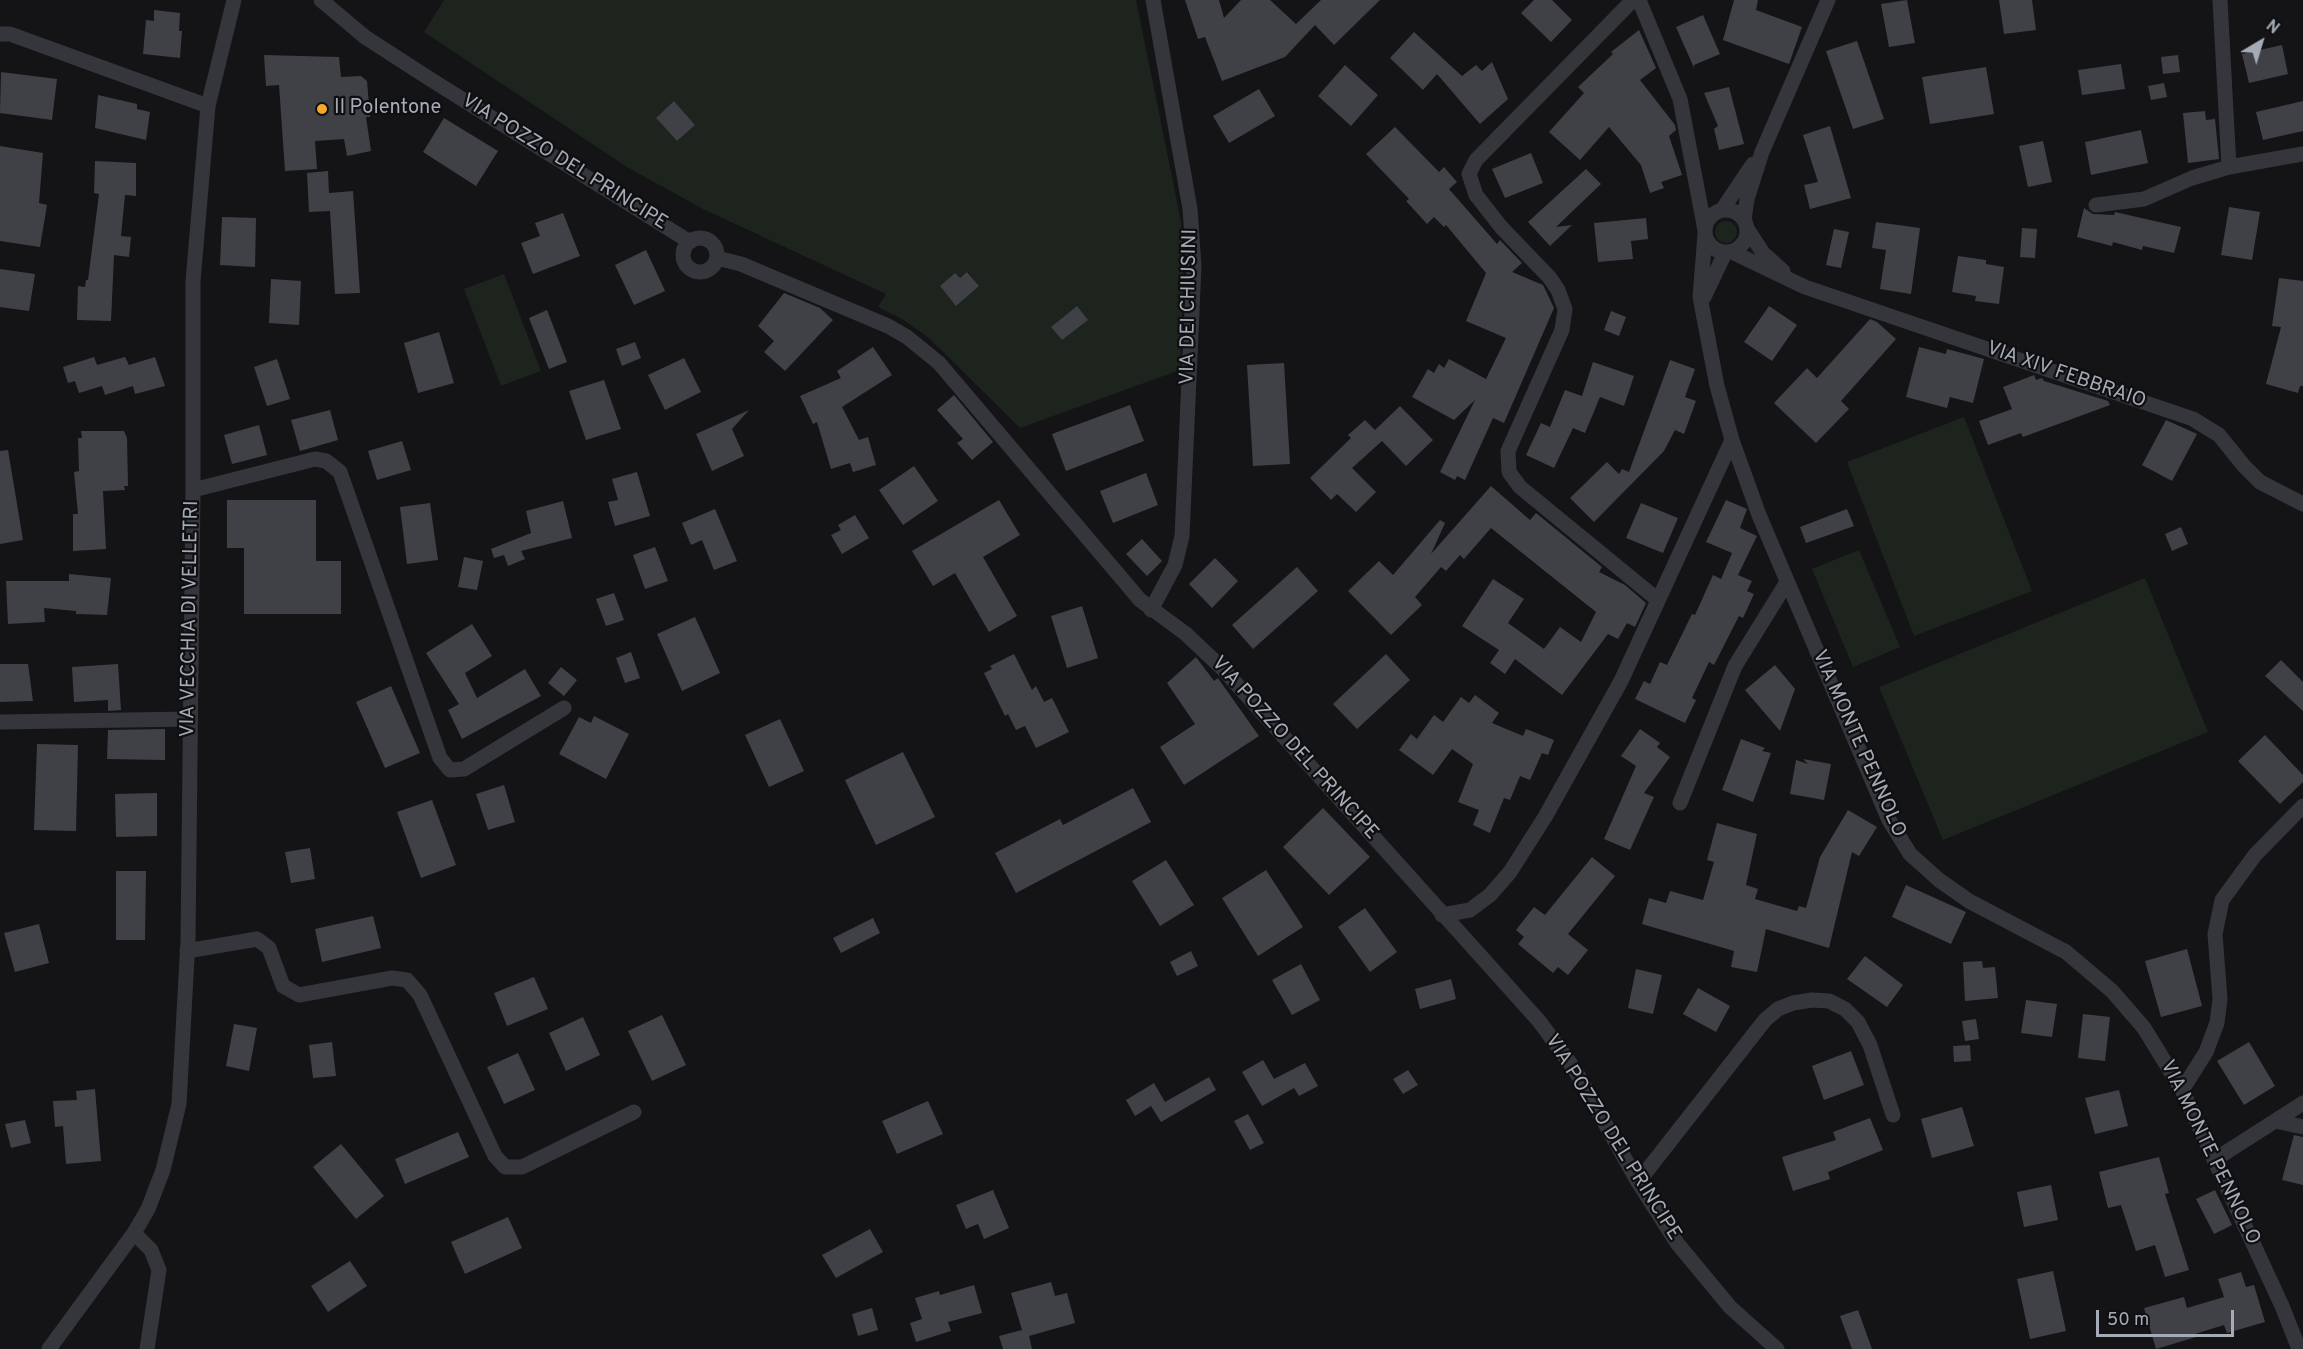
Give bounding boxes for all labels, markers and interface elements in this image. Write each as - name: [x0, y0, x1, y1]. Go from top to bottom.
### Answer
- north arrow: [2231, 12, 2291, 72]
- text: N: [2261, 16, 2283, 39]
- street label: VIA POZZO DEL PRINCIPE: [457, 90, 671, 236]
- place label: Il Polentone: [334, 97, 441, 121]
- marker: Il Polentone: [315, 102, 329, 116]
- street label: VIA DEI CHIUSINI: [1177, 229, 1203, 385]
- street label: VIA XIV FEBBRAIO: [1983, 337, 2149, 415]
- street label: VIA VECCHIA DI VELLETRI: [177, 500, 205, 738]
- street label: VIA MONTE PENNOLO: [1806, 647, 1910, 841]
- street label: VIA POZZO DEL PRINCIPE: [1205, 652, 1383, 846]
- street label: VIA POZZO DEL PRINCIPE: [1539, 1031, 1685, 1245]
- street label: VIA MONTE PENNOLO: [2154, 1057, 2264, 1249]
- scale bar: [2099, 1298, 2237, 1336]
- text: 50 m: [2107, 1309, 2149, 1332]

